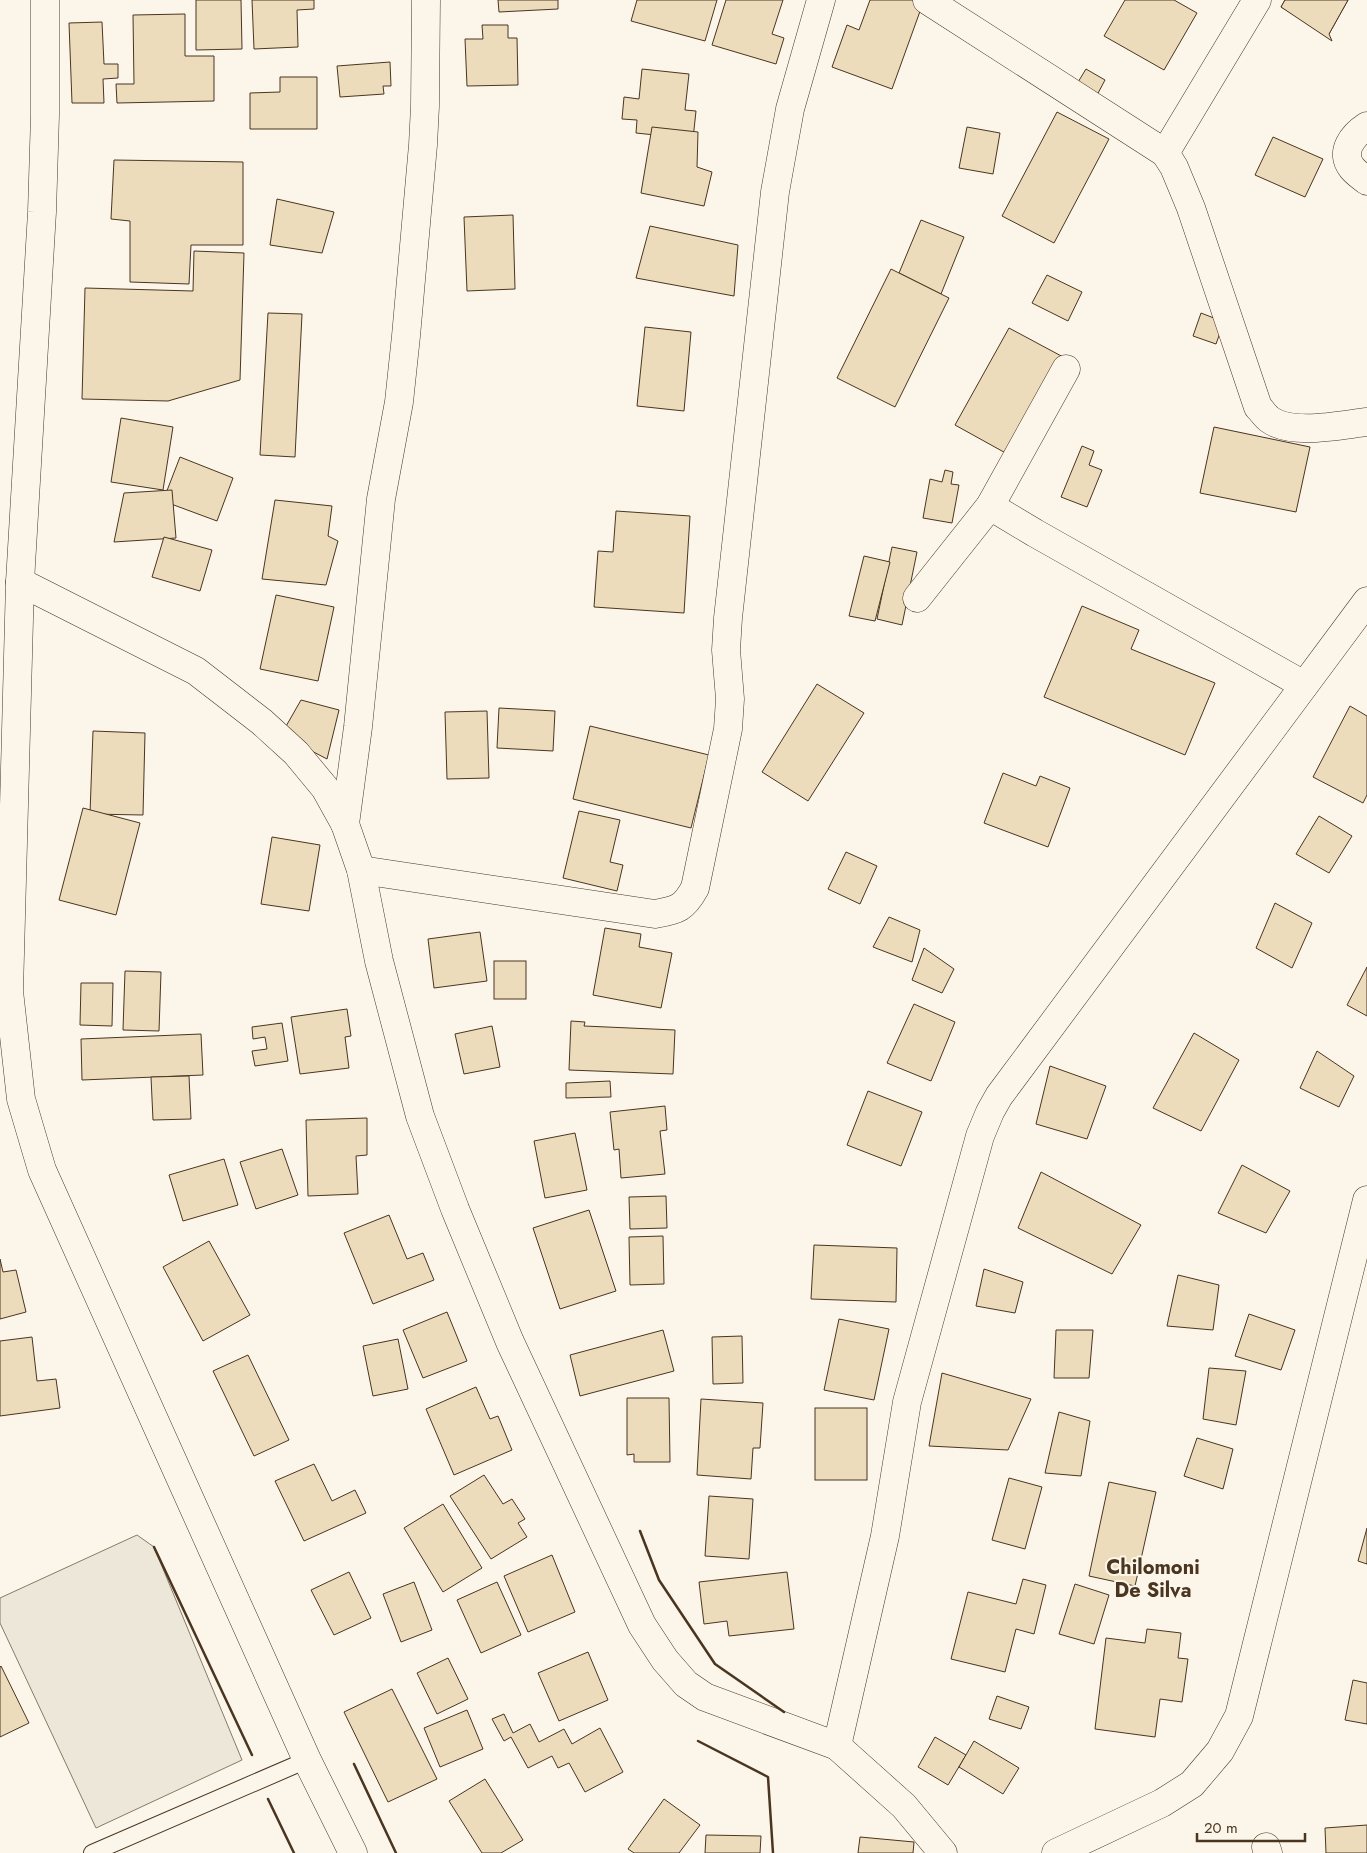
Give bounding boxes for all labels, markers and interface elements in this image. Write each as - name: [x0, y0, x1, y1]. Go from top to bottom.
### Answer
- district label: Chilomoni De Silva: [1106, 1553, 1200, 1605]
- scale bar: [1197, 1810, 1304, 1842]
- text: 20 m: [1204, 1817, 1238, 1839]

